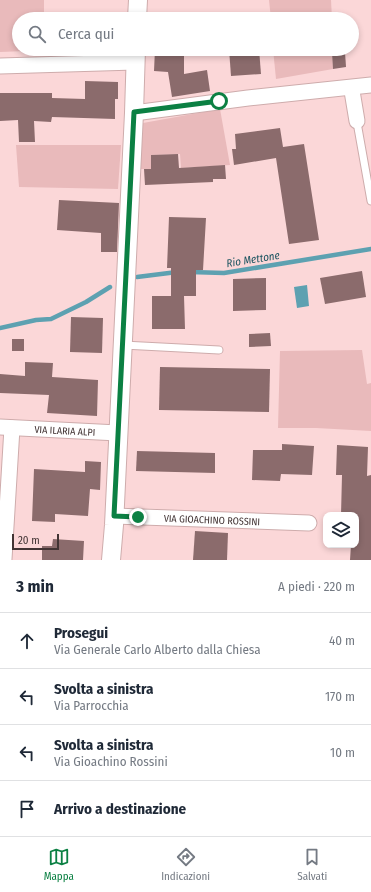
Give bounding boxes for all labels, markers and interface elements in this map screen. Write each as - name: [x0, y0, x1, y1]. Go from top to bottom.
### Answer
- search box: [12, 12, 359, 56]
- icon: search: [26, 23, 48, 45]
- text: Cerca qui: [58, 25, 114, 43]
- route start: [210, 92, 228, 110]
- water label: Rio Mettone: [226, 249, 281, 270]
- street label: VIA ILARIA ALPI: [34, 424, 96, 439]
- route end: [129, 508, 147, 526]
- map controls: [323, 512, 359, 548]
- button: layers: [323, 512, 359, 548]
- street label: VIA GIOACHINO ROSSINI: [164, 513, 260, 528]
- scale bar: [12, 532, 59, 551]
- text: 20 m: [18, 534, 40, 547]
- text: 3 min: [16, 576, 54, 597]
- text: A piedi · 220 m: [278, 579, 355, 594]
- text: Prosegui: [54, 624, 108, 642]
- icon: ahead: [16, 630, 38, 652]
- text: 40 m: [329, 633, 355, 648]
- text: Via Generale Carlo Alberto dalla Chiesa: [54, 642, 261, 657]
- text: Svolta a sinistra: [54, 680, 154, 698]
- icon: left: [16, 686, 38, 708]
- text: 170 m: [325, 689, 355, 704]
- text: Via Parrocchia: [54, 698, 129, 713]
- text: Svolta a sinistra: [54, 736, 154, 754]
- icon: left: [16, 742, 38, 764]
- text: 10 m: [330, 745, 355, 760]
- text: Via Gioachino Rossini: [54, 754, 168, 769]
- icon: arrive: [16, 798, 38, 820]
- text: Arrivo a destinazione: [54, 800, 186, 818]
- tab: Mappa: [44, 846, 74, 883]
- tab: Indicazioni: [161, 846, 210, 883]
- tab: Salvati: [297, 846, 327, 883]

